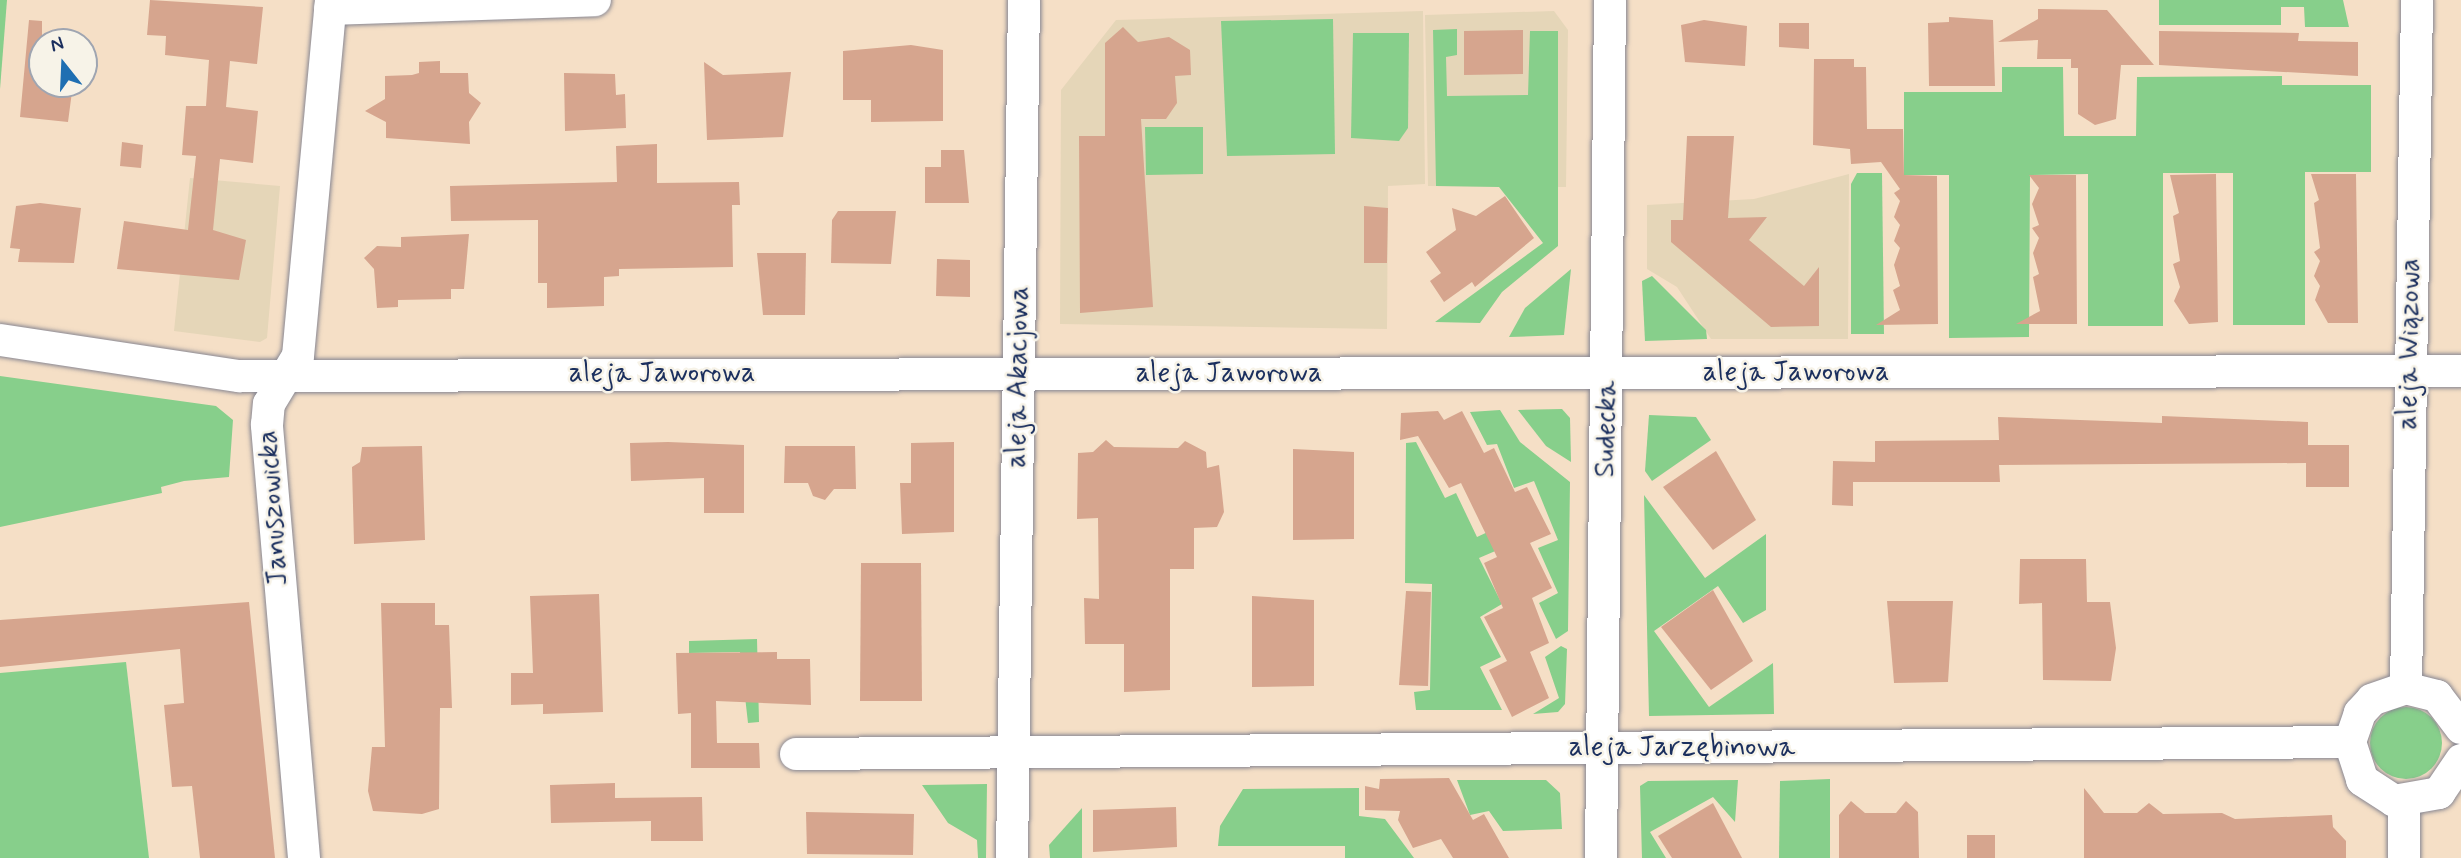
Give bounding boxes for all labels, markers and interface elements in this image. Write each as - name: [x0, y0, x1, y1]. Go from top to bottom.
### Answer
- north arrow: [28, 28, 98, 98]
- text: N: [47, 31, 67, 58]
- street label: aleja Wiązowa: [2392, 257, 2428, 431]
- street label: aleja Akacjowa: [1001, 286, 1037, 468]
- street label: aleja Jaworowa: [1703, 356, 1889, 390]
- street label: aleja Jaworowa: [569, 357, 755, 391]
- street label: aleja Jaworowa: [1136, 357, 1322, 391]
- street label: Sudecka: [1589, 380, 1625, 478]
- street label: Januszowicka: [252, 429, 296, 587]
- street label: aleja Jarzębinowa: [1569, 731, 1795, 765]

